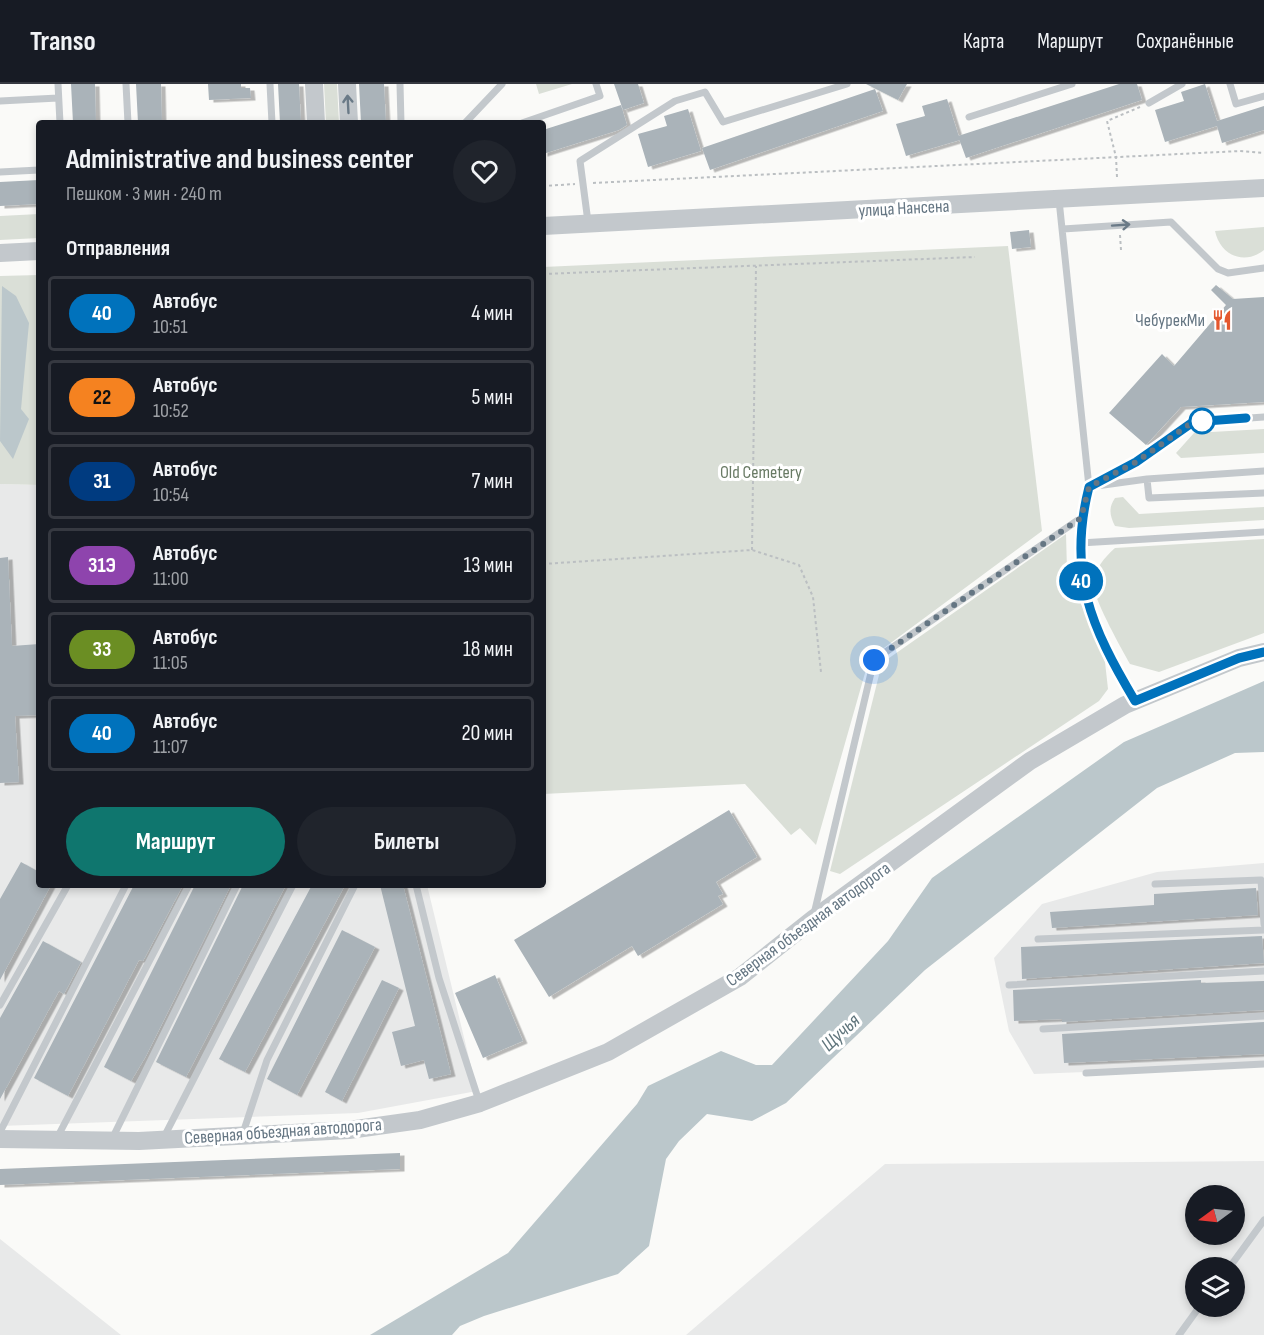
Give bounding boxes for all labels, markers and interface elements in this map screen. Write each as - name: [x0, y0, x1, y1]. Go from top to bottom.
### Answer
- text: Transo: [30, 25, 96, 58]
- text: Карта: [963, 29, 1004, 54]
- text: Маршрут: [1037, 29, 1103, 54]
- text: Сохранённые: [1136, 29, 1234, 54]
- one-way arrow: [342, 94, 353, 114]
- button: heart: [453, 140, 516, 203]
- text: Administrative and business center: [66, 143, 414, 176]
- text: Пешком · 3 мин · 240 m: [66, 182, 222, 206]
- street label: улица Нансена: [858, 196, 950, 221]
- one-way arrow: [1111, 220, 1131, 231]
- text: Отправления: [66, 235, 170, 262]
- text: Автобус: [153, 288, 218, 315]
- text: 4 мин: [471, 300, 513, 327]
- text: 40: [92, 301, 112, 326]
- restaurant icon: ЧебурекМи: [1210, 308, 1234, 332]
- place label: ЧебурекМи: [1135, 310, 1205, 331]
- text: 10:51: [153, 315, 187, 339]
- text: Автобус: [153, 372, 218, 399]
- text: 5 мин: [472, 384, 513, 411]
- text: 22: [93, 385, 111, 410]
- text: 10:52: [153, 399, 189, 423]
- unlabelled marker: [1189, 408, 1215, 434]
- text: Автобус: [153, 456, 218, 483]
- park label: Old Cemetery: [720, 462, 802, 483]
- text: 7 мин: [472, 468, 513, 495]
- text: 31: [93, 469, 111, 494]
- text: 10:54: [153, 483, 189, 507]
- text: Автобус: [153, 540, 218, 567]
- text: 13 мин: [463, 552, 513, 579]
- text: 31Э: [88, 553, 116, 578]
- line badge: 40: [1054, 562, 1108, 600]
- text: 11:00: [153, 567, 189, 591]
- text: 40: [1071, 569, 1091, 594]
- text: Автобус: [153, 624, 218, 651]
- text: 18 мин: [463, 636, 513, 663]
- text: 33: [93, 637, 111, 662]
- your location: [859, 645, 889, 675]
- text: 11:05: [153, 651, 188, 675]
- text: Автобус: [153, 708, 218, 735]
- text: 20 мин: [461, 720, 513, 747]
- text: 40: [92, 721, 112, 746]
- text: 11:07: [153, 735, 188, 759]
- button: Маршрут: [66, 807, 285, 876]
- button: Билеты: [297, 807, 516, 876]
- street label: Северная объездная автодорога: [722, 858, 895, 991]
- water label: Щучья: [816, 1009, 865, 1057]
- street label: Северная объездная автодорога: [184, 1114, 383, 1149]
- north arrow: [1185, 1185, 1245, 1245]
- map controls: [1185, 1185, 1245, 1317]
- button: layers: [1185, 1257, 1245, 1317]

